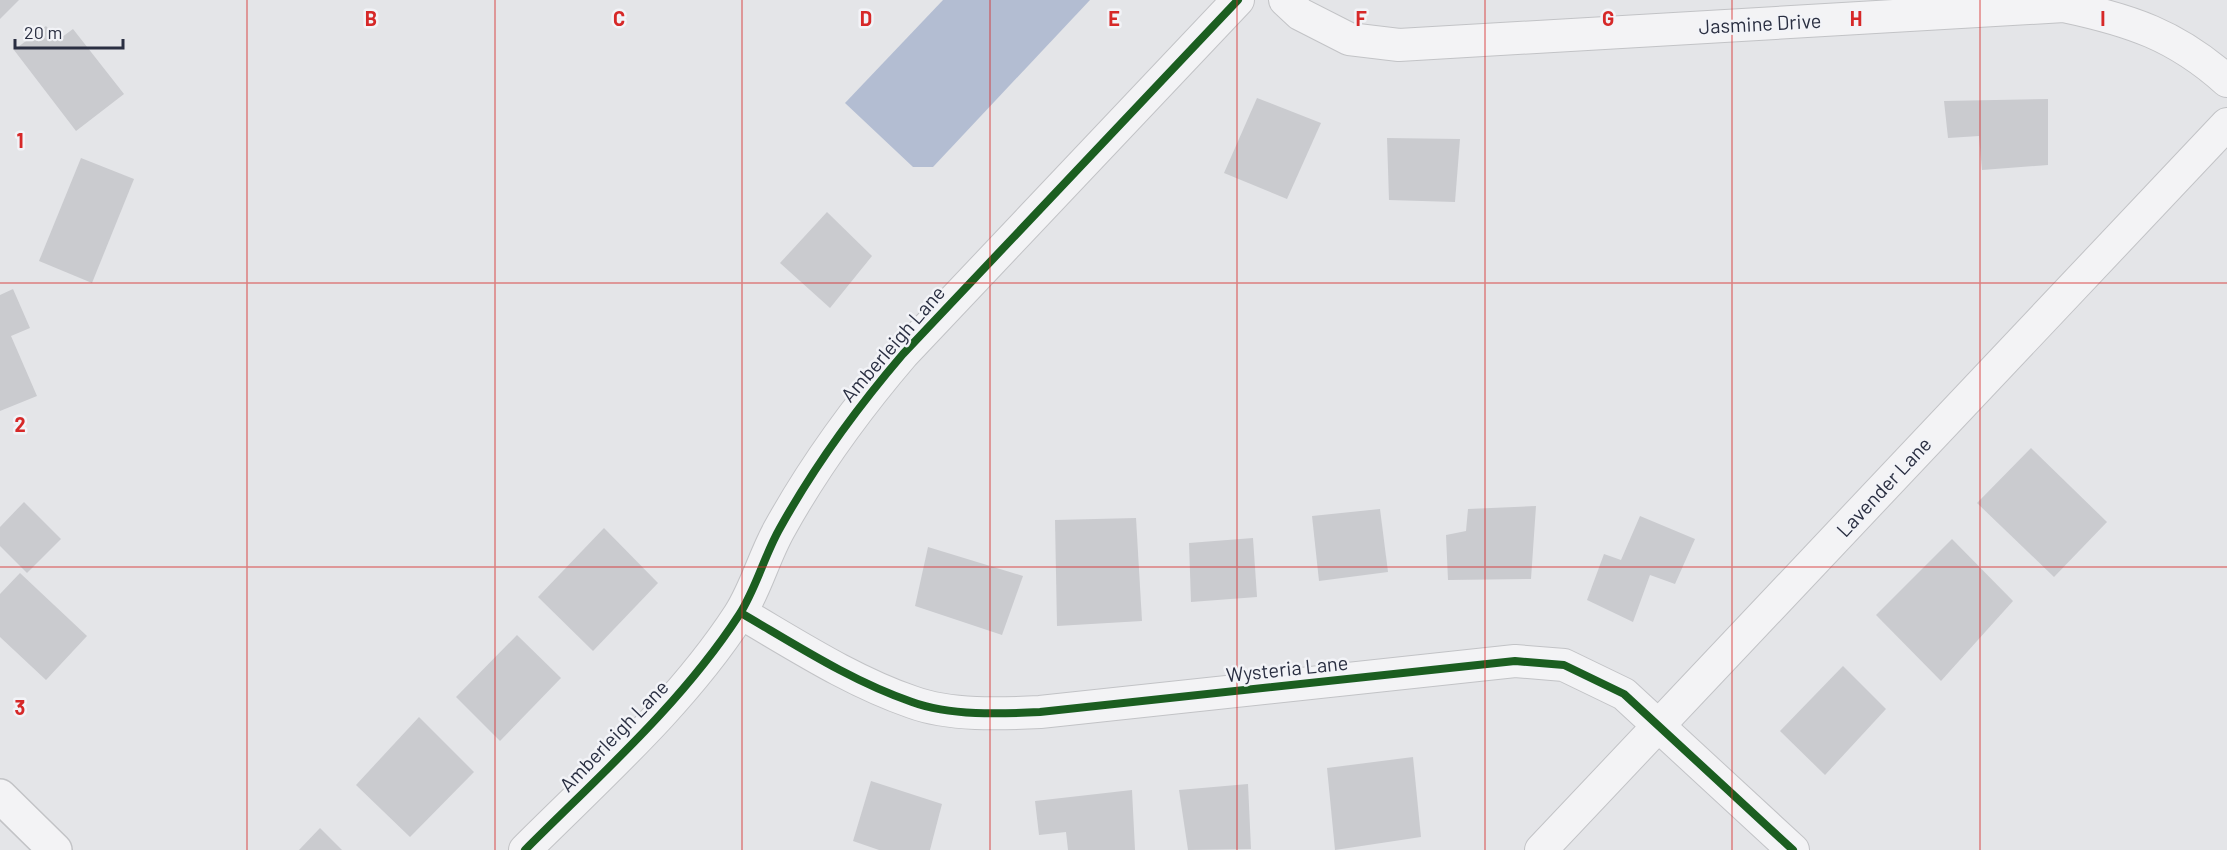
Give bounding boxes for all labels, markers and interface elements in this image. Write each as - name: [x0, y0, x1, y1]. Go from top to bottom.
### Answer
- text: B: [365, 6, 377, 30]
- text: C: [613, 6, 625, 30]
- text: D: [860, 6, 872, 30]
- text: E: [1108, 6, 1120, 30]
- text: F: [1355, 6, 1367, 30]
- text: G: [1602, 6, 1614, 30]
- text: H: [1850, 6, 1862, 30]
- text: I: [2100, 6, 2106, 30]
- street label: Jasmine Drive: [1698, 8, 1822, 38]
- scale bar: [15, 12, 123, 50]
- text: 20 m: [24, 21, 62, 43]
- text: 1: [16, 128, 24, 152]
- street label: Amberleigh Lane: [835, 280, 949, 406]
- text: 2: [14, 412, 26, 436]
- street label: Lavender Lane: [1831, 431, 1936, 541]
- street label: Wysteria Lane: [1225, 650, 1349, 686]
- street label: Amberleigh Lane: [554, 674, 673, 796]
- text: 3: [15, 695, 25, 719]

